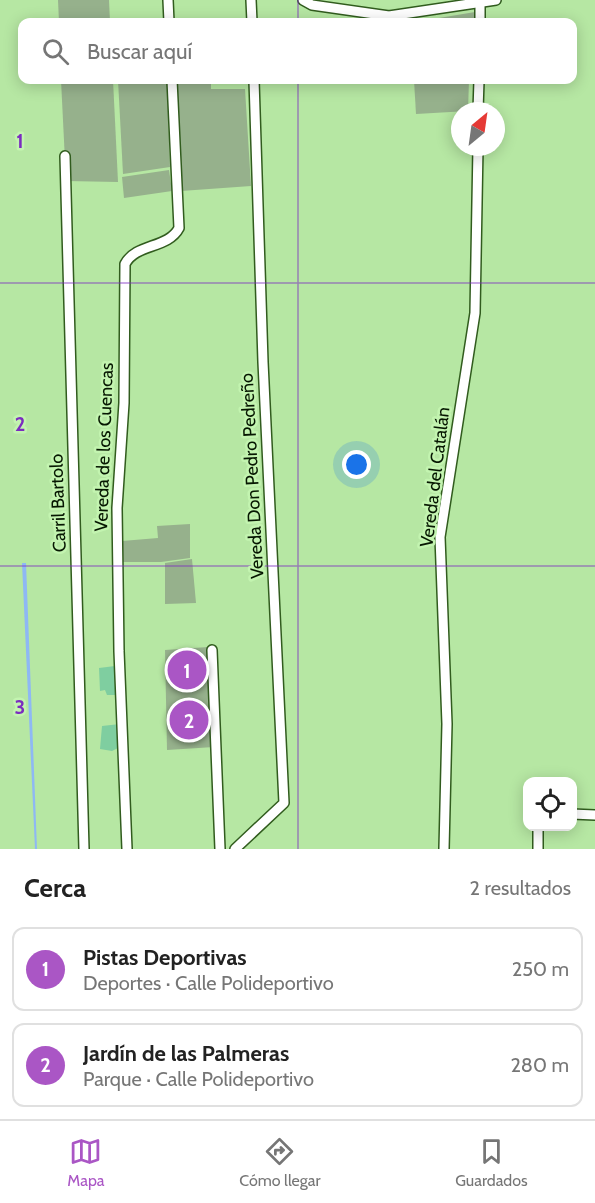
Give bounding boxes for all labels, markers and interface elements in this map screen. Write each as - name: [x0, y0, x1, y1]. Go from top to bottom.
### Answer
- search box: [18, 18, 577, 84]
- icon: search: [39, 35, 72, 68]
- text: Buscar aquí: [87, 38, 192, 65]
- north arrow: [451, 102, 505, 156]
- text: 1: [16, 129, 24, 153]
- street label: Vereda de los Cuencas: [90, 362, 118, 532]
- street label: Vereda Don Pedro Pedreño: [236, 372, 268, 579]
- street label: Vereda del Catalán: [415, 406, 455, 548]
- text: 2: [15, 412, 25, 436]
- your location: [342, 450, 371, 479]
- street label: Carril Bartolo: [45, 453, 71, 552]
- pin: 1: [168, 648, 207, 692]
- text: 3: [15, 695, 25, 719]
- pin: 2: [170, 698, 208, 742]
- map controls: [523, 777, 577, 831]
- button: locate: [523, 777, 577, 831]
- text: Cerca: [24, 872, 86, 904]
- text: 2 resultados: [470, 876, 571, 900]
- text: Pistas Deportivas: [83, 944, 247, 971]
- text: 1: [42, 957, 49, 981]
- text: 250 m: [512, 957, 569, 981]
- text: Deportes · Calle Polideportivo: [83, 971, 334, 995]
- text: Jardín de las Palmeras: [83, 1040, 289, 1067]
- text: 2: [40, 1053, 51, 1077]
- text: 280 m: [510, 1053, 569, 1077]
- text: Parque · Calle Polideportivo: [83, 1067, 314, 1091]
- tab: Mapa: [67, 1135, 105, 1190]
- tab: Cómo llegar: [239, 1135, 320, 1190]
- tab: Guardados: [455, 1135, 528, 1190]

